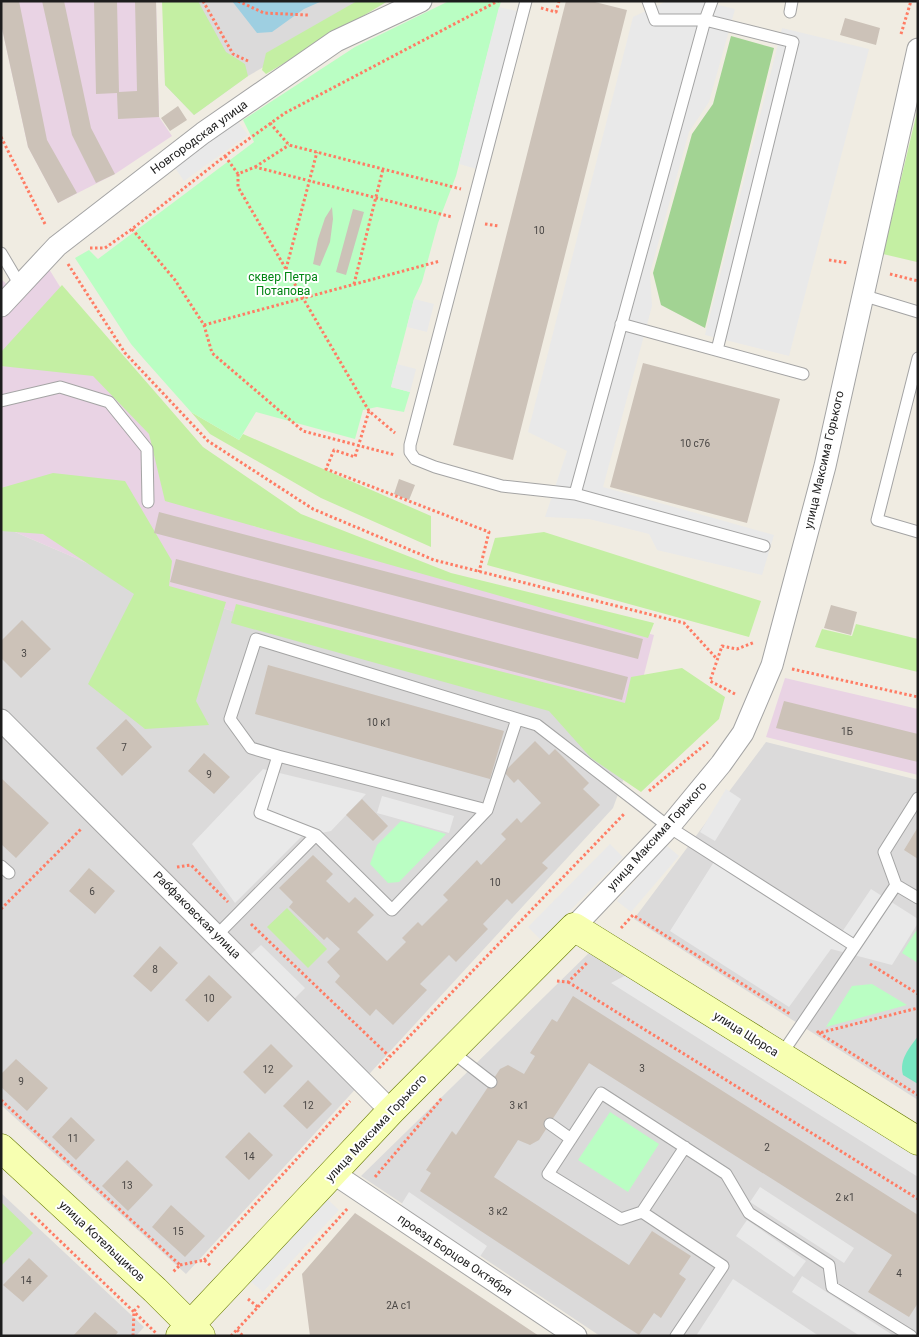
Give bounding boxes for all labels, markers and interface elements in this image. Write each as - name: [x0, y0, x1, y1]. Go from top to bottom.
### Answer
- street label: Новгородская улица: [148, 97, 250, 177]
- house number: 10: [533, 225, 545, 236]
- park label: сквер Петра Потапова: [248, 270, 318, 298]
- street label: улица Максима Горького: [801, 389, 847, 531]
- house number: 10 с76: [680, 438, 710, 449]
- house number: 3: [21, 648, 27, 659]
- house number: 10 к1: [367, 717, 391, 728]
- house number: 1Б: [841, 726, 853, 737]
- house number: 7: [121, 742, 127, 753]
- house number: 9: [206, 769, 212, 780]
- street label: улица Максима Горького: [604, 779, 710, 893]
- street label: Рабфаковская улица: [150, 868, 244, 962]
- house number: 10: [489, 877, 501, 888]
- house number: 6: [89, 886, 95, 897]
- house number: 8: [152, 964, 158, 975]
- house number: 10: [203, 993, 215, 1004]
- street label: улица Щорса: [711, 1008, 781, 1060]
- house number: 3: [639, 1063, 645, 1074]
- house number: 12: [262, 1064, 274, 1075]
- street label: улица Максима Горького: [323, 1071, 429, 1185]
- house number: 9: [18, 1076, 24, 1087]
- house number: 12: [302, 1100, 314, 1111]
- house number: 3 к1: [509, 1100, 529, 1111]
- house number: 11: [67, 1133, 79, 1144]
- house number: 2: [764, 1142, 770, 1153]
- house number: 14: [243, 1151, 255, 1162]
- house number: 13: [121, 1180, 133, 1191]
- house number: 2 к1: [835, 1192, 855, 1203]
- street label: улица Котельщиков: [56, 1198, 148, 1284]
- house number: 3 к2: [488, 1206, 508, 1217]
- street label: проезд Борцов Октября: [395, 1211, 515, 1299]
- house number: 15: [172, 1226, 184, 1237]
- house number: 4: [896, 1268, 902, 1279]
- house number: 14: [20, 1275, 32, 1286]
- house number: 2А с1: [386, 1300, 412, 1311]

